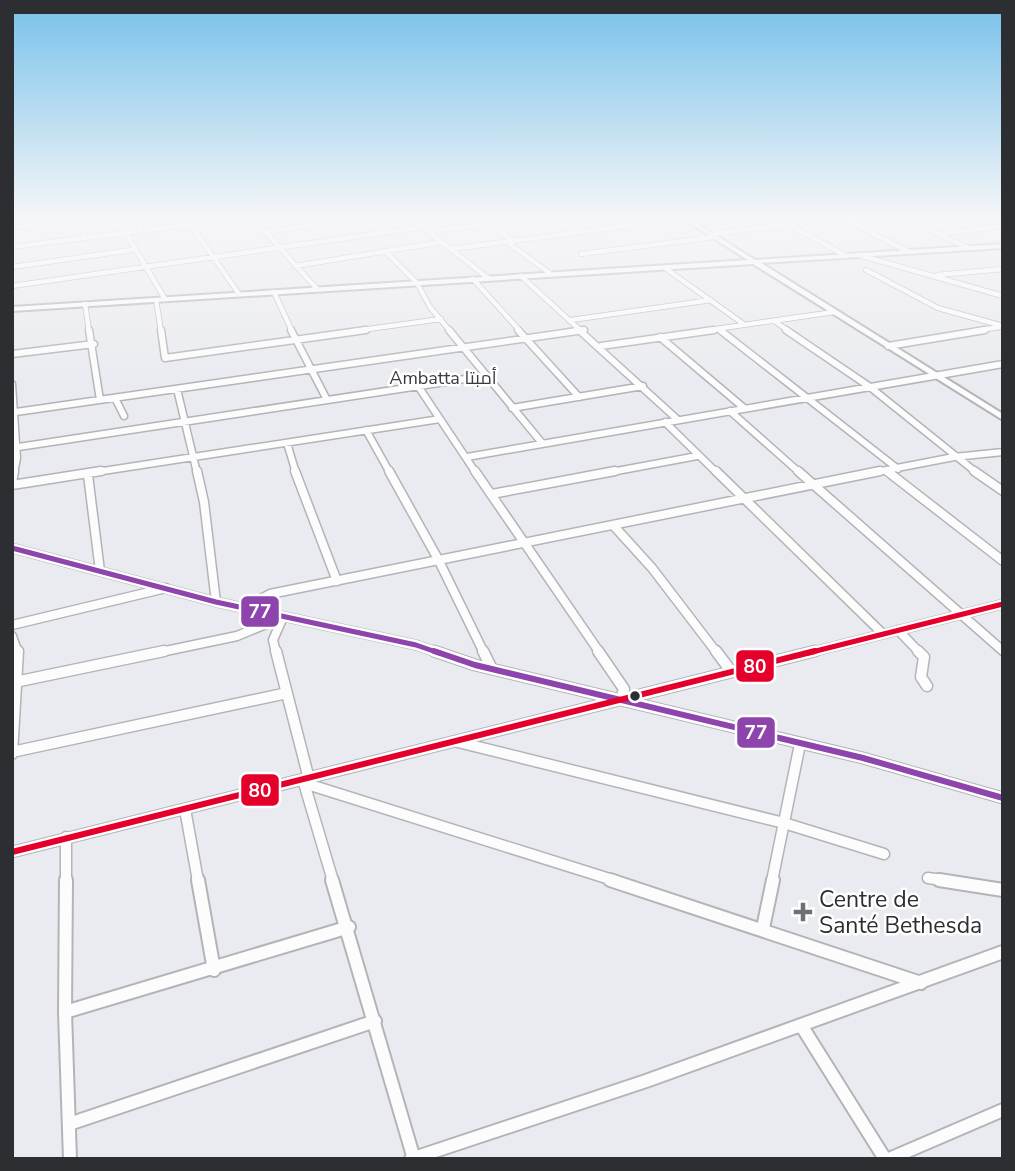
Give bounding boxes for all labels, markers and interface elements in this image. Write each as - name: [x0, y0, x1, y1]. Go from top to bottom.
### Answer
- district label: Ambatta أمبتا: [389, 366, 497, 390]
- line badge: 77: [240, 595, 280, 628]
- text: 77: [249, 599, 271, 625]
- line badge: 80: [735, 649, 775, 683]
- text: 80: [744, 654, 766, 680]
- unlabelled marker: [628, 689, 642, 703]
- line badge: 77: [736, 716, 776, 749]
- text: 77: [745, 720, 767, 746]
- line badge: 80: [240, 773, 280, 807]
- text: 80: [249, 778, 271, 804]
- place label: Centre de Santé Bethesda: [819, 884, 982, 941]
- marker: Centre de Santé Bethesda: [793, 902, 813, 922]

